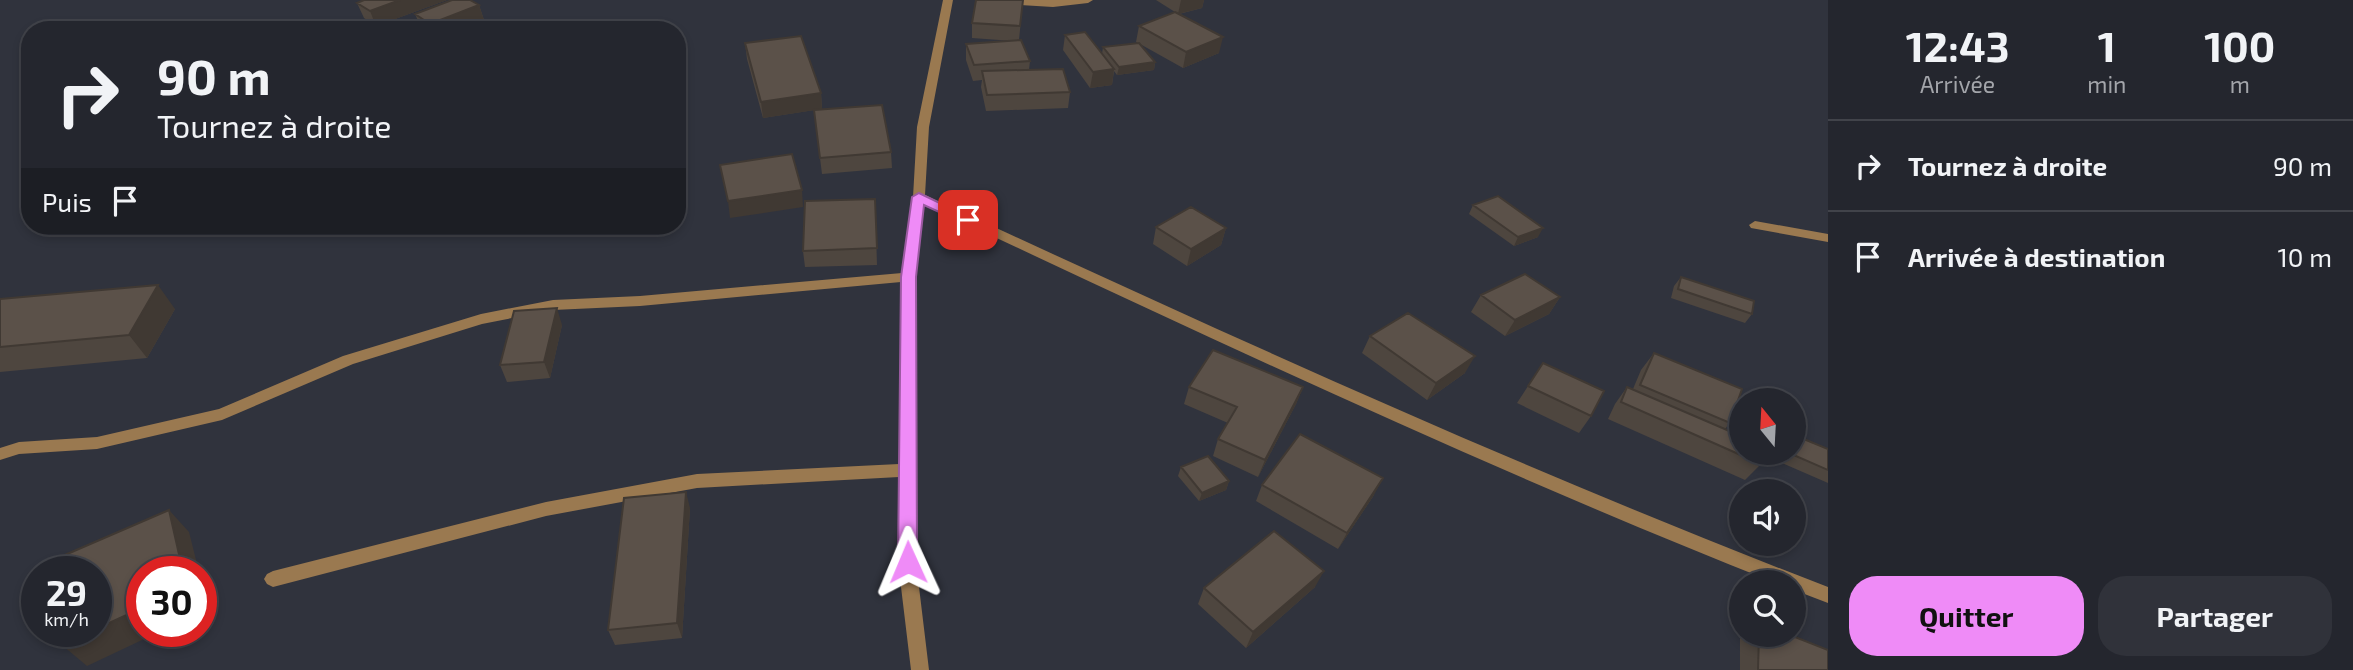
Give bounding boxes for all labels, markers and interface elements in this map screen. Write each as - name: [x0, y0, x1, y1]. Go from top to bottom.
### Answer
- text: 12:43: [1906, 20, 2010, 70]
- text: 1: [2098, 20, 2116, 70]
- text: 100: [2204, 20, 2275, 70]
- text: 90 m: [157, 46, 271, 105]
- icon: right: [42, 49, 133, 140]
- text: Arrivée: [1920, 70, 1995, 98]
- text: min: [2087, 70, 2126, 98]
- text: m: [2230, 70, 2250, 98]
- text: Tournez à droite: [157, 106, 391, 144]
- icon: right: [1849, 147, 1887, 185]
- text: Tournez à droite: [1908, 150, 2107, 181]
- text: 90 m: [2273, 150, 2332, 181]
- icon: arrive: [106, 182, 144, 220]
- text: Puis: [42, 186, 92, 217]
- pin: [938, 190, 998, 250]
- icon: arrive: [949, 201, 987, 239]
- icon: arrive: [1849, 238, 1887, 276]
- text: Arrivée à destination: [1908, 241, 2165, 272]
- text: 10 m: [2277, 241, 2332, 272]
- north arrow: [1729, 388, 1806, 466]
- map controls: [1729, 388, 1806, 647]
- button: sound: [1729, 479, 1806, 556]
- position arrow: [871, 525, 945, 599]
- speed limit sign: 30: [126, 556, 217, 647]
- button: search: [1729, 570, 1806, 647]
- text: 29: [46, 571, 87, 613]
- button: Quitter: [1849, 576, 2084, 656]
- button: Partager: [2098, 576, 2332, 656]
- text: km/h: [44, 608, 89, 630]

